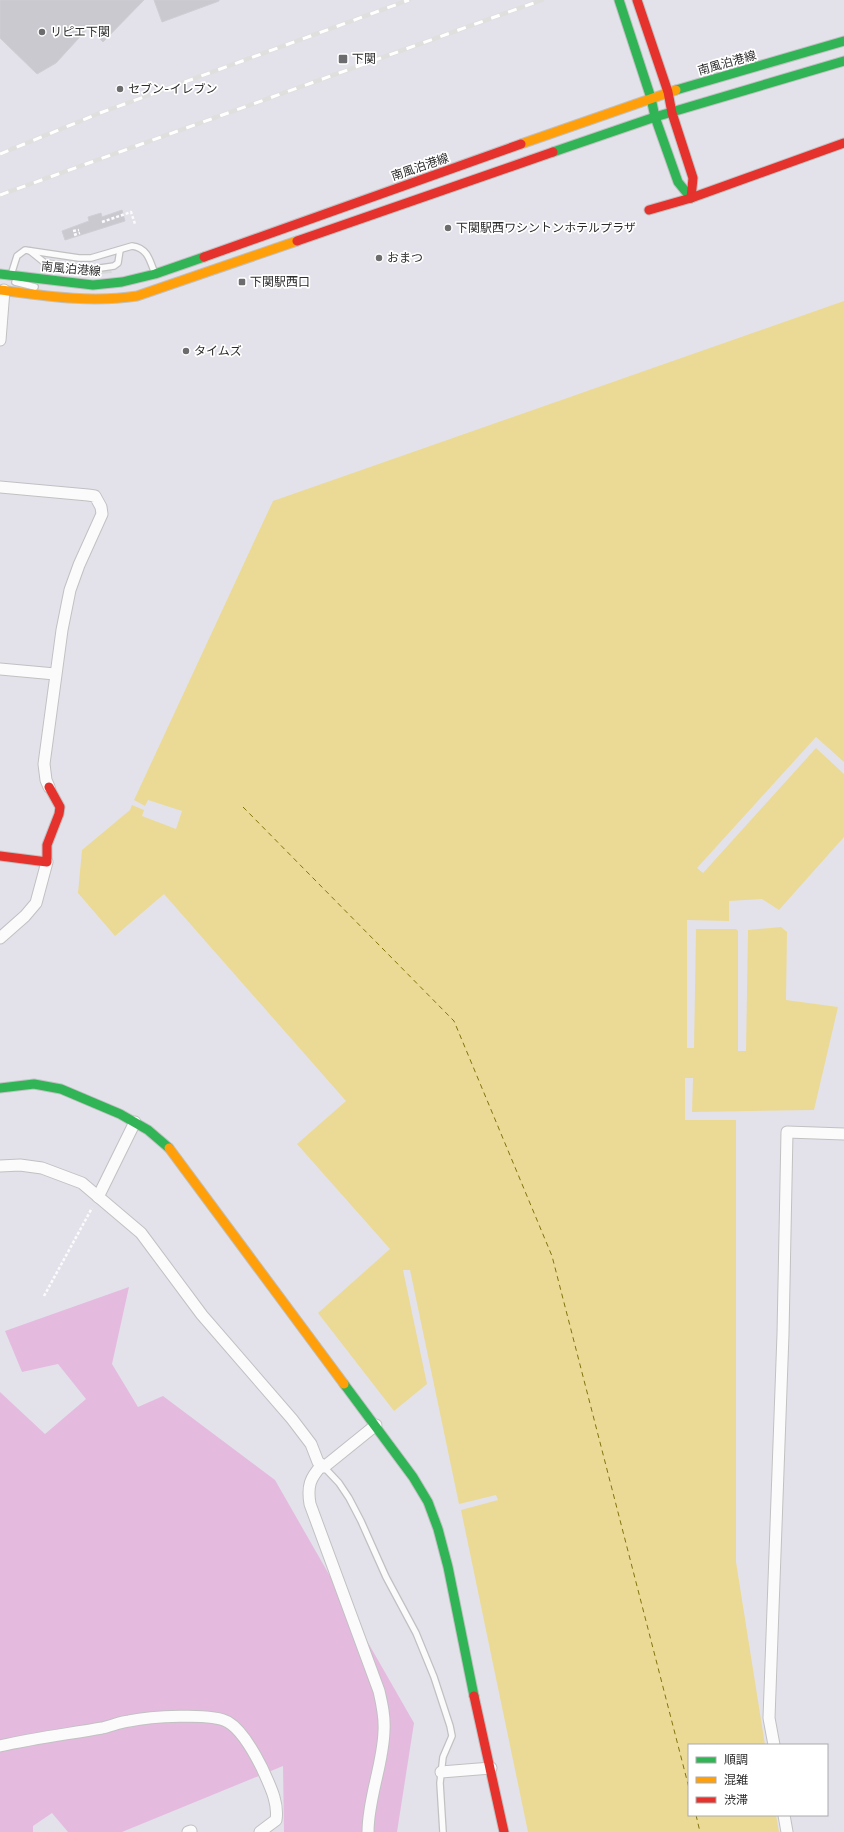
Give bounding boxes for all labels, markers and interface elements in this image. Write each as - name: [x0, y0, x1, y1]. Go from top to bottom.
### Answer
- place label: リピエ下関: [50, 24, 110, 40]
- marker: リピエ下関: [37, 27, 47, 37]
- street label: 南風泊港線: [696, 47, 758, 79]
- place label: 下関: [352, 51, 376, 67]
- marker: 下関: [337, 53, 349, 65]
- place label: セブン-イレブン: [128, 81, 217, 97]
- marker: セブン-イレブン: [115, 84, 125, 94]
- street label: 南風泊港線: [389, 150, 451, 184]
- place label: 下関駅西ワシントンホテルプラザ: [456, 220, 636, 236]
- marker: 下関駅西ワシントンホテルプラザ: [443, 223, 453, 233]
- place label: おまつ: [387, 250, 423, 266]
- marker: おまつ: [374, 253, 384, 263]
- street label: 南風泊港線: [40, 258, 102, 280]
- place label: 下関駅西口: [250, 274, 310, 290]
- marker: 下関駅西口: [237, 277, 247, 287]
- place label: タイムズ: [194, 343, 242, 359]
- marker: タイムズ: [181, 346, 191, 356]
- legend: [688, 1744, 828, 1816]
- text: 順調: [724, 1752, 748, 1768]
- text: 混雑: [724, 1772, 748, 1788]
- text: 渋滞: [724, 1792, 748, 1808]

